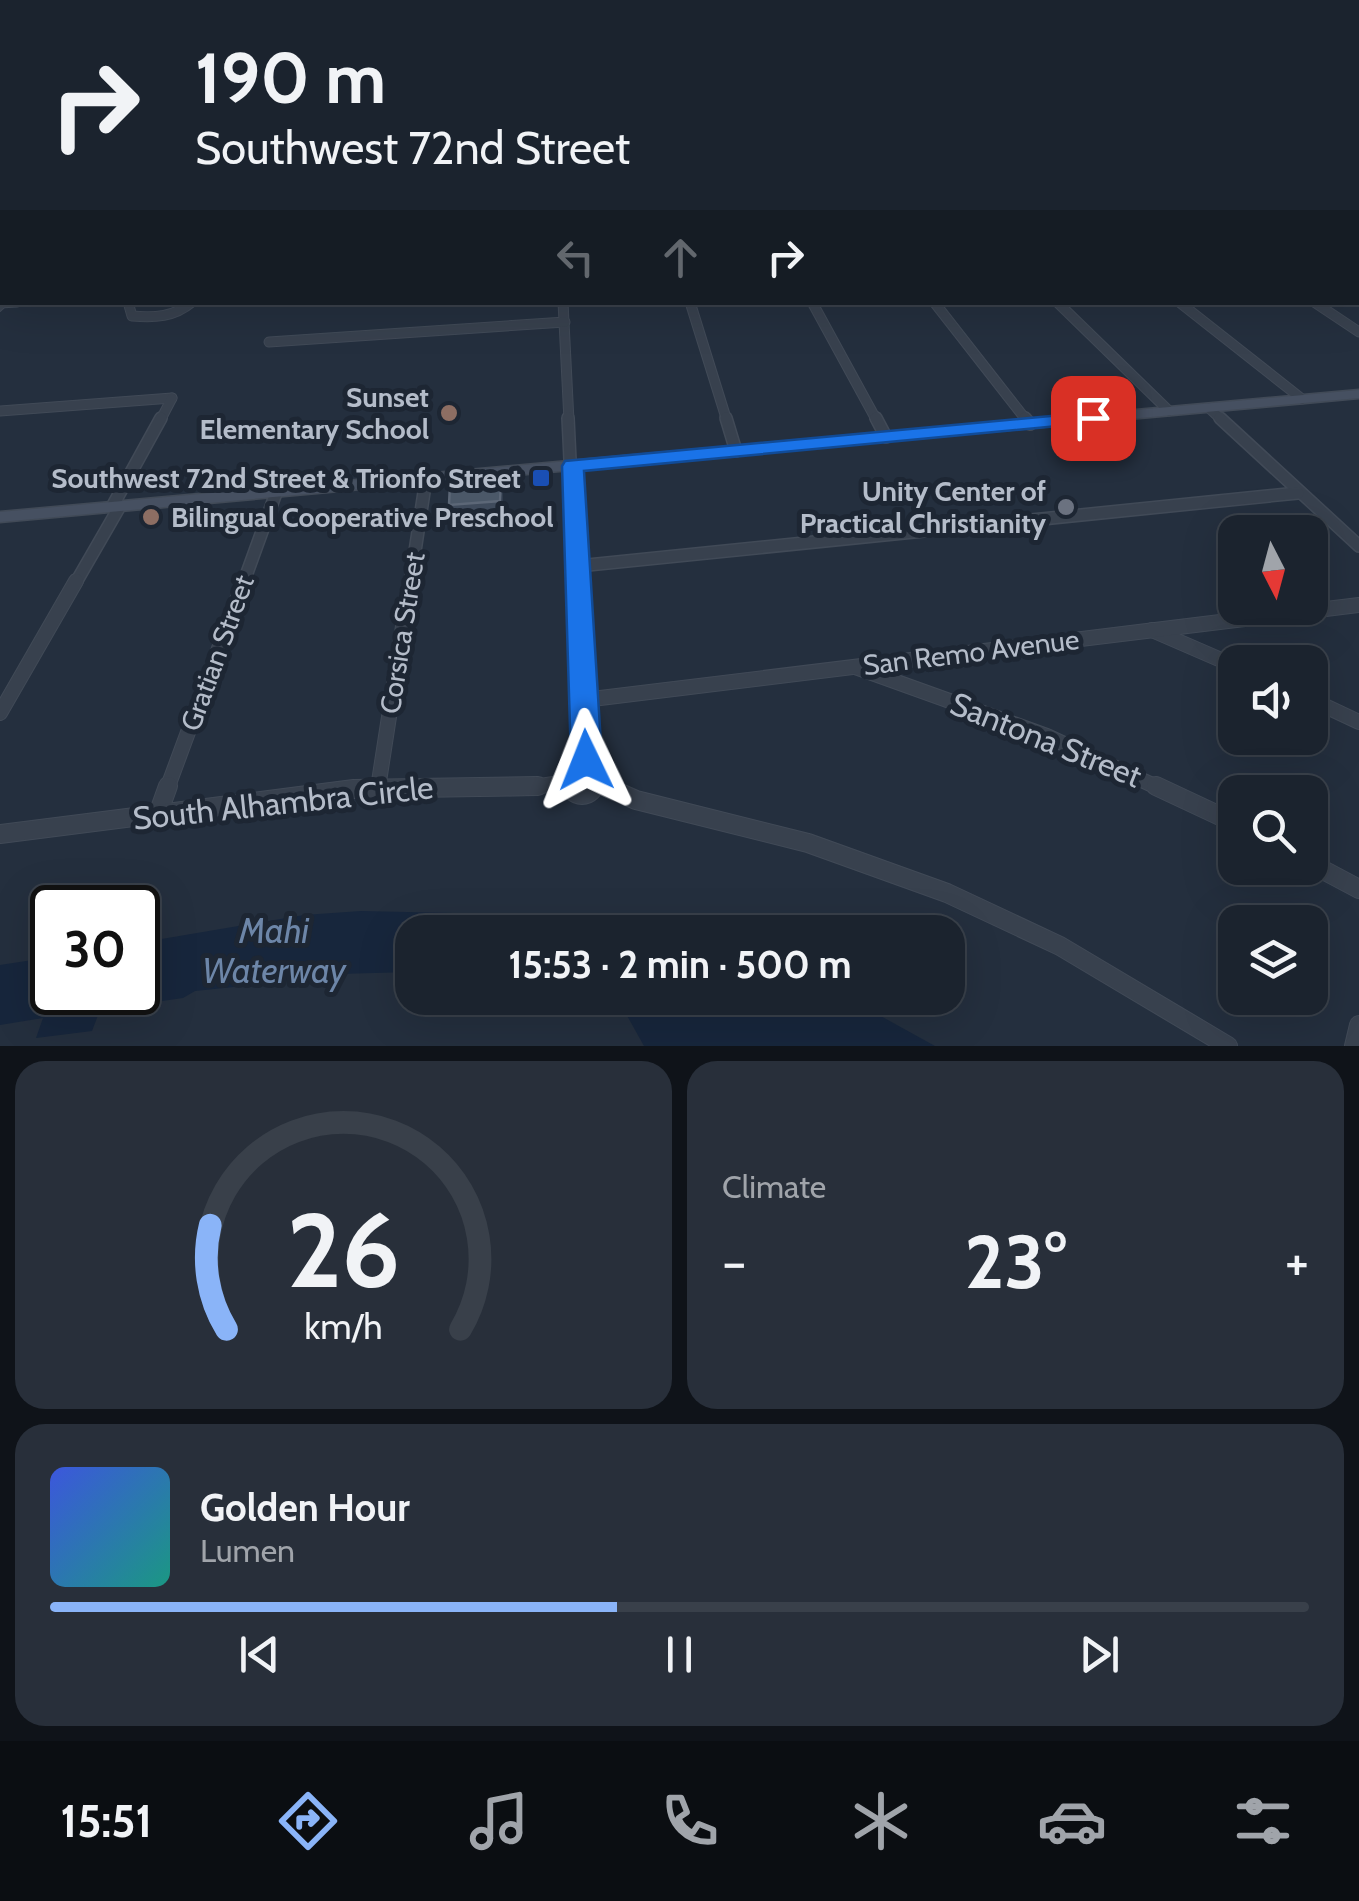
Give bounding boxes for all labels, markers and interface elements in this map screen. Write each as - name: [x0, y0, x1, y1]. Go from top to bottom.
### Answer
- text: 190 m: [195, 35, 386, 121]
- icon: right: [30, 40, 160, 170]
- text: Southwest 72nd Street: [195, 121, 630, 175]
- icon: left: [548, 230, 603, 285]
- icon: ahead: [653, 230, 708, 285]
- icon: right: [758, 230, 813, 285]
- pin: [1051, 376, 1136, 461]
- place label: Sunset Elementary School: [200, 380, 429, 446]
- icon: arrive: [1066, 391, 1121, 446]
- marker: Sunset Elementary School: [438, 402, 460, 424]
- place label: Southwest 72nd Street & Trionfo Street: [51, 461, 521, 495]
- marker: Southwest 72nd Street & Trionfo Street: [530, 467, 552, 489]
- place label: Unity Center of Practical Christianity: [800, 474, 1046, 540]
- marker: Unity Center of Practical Christianity: [1055, 496, 1077, 518]
- place label: Bilingual Cooperative Preschool: [171, 500, 554, 534]
- marker: Bilingual Cooperative Preschool: [140, 506, 162, 528]
- north arrow: [1218, 515, 1328, 625]
- map controls: [1218, 515, 1328, 1015]
- street label: Corsica Street: [372, 550, 432, 716]
- street label: Gratian Street: [173, 571, 261, 735]
- street label: San Remo Avenue: [861, 622, 1081, 682]
- button: sound: [1218, 645, 1328, 755]
- street label: Santona Street: [945, 684, 1148, 796]
- position arrow: [534, 708, 638, 812]
- street label: South Alhambra Circle: [131, 767, 435, 838]
- button: search: [1218, 775, 1328, 885]
- speed limit sign: 30: [30, 885, 160, 1015]
- button: layers: [1218, 905, 1328, 1015]
- water label: Mahi Waterway: [202, 909, 348, 992]
- text: 15:53 · 2 min · 500 m: [509, 941, 852, 988]
- text: Climate: [722, 1167, 826, 1206]
- text: 26: [287, 1187, 400, 1313]
- text: 23°: [965, 1216, 1066, 1307]
- text: −: [722, 1228, 746, 1295]
- text: +: [1285, 1228, 1309, 1295]
- text: km/h: [304, 1305, 383, 1348]
- text: Golden Hour: [200, 1484, 410, 1531]
- text: Lumen: [200, 1531, 295, 1570]
- icon: previous: [232, 1627, 287, 1682]
- icon: pause: [652, 1627, 707, 1682]
- icon: next: [1072, 1627, 1127, 1682]
- icon: directions: [273, 1786, 343, 1856]
- icon: music: [464, 1786, 534, 1856]
- icon: phone: [655, 1786, 725, 1856]
- icon: climate: [846, 1786, 916, 1856]
- icon: car: [1037, 1786, 1107, 1856]
- icon: filters: [1228, 1786, 1298, 1856]
- text: 15:51: [61, 1794, 152, 1848]

